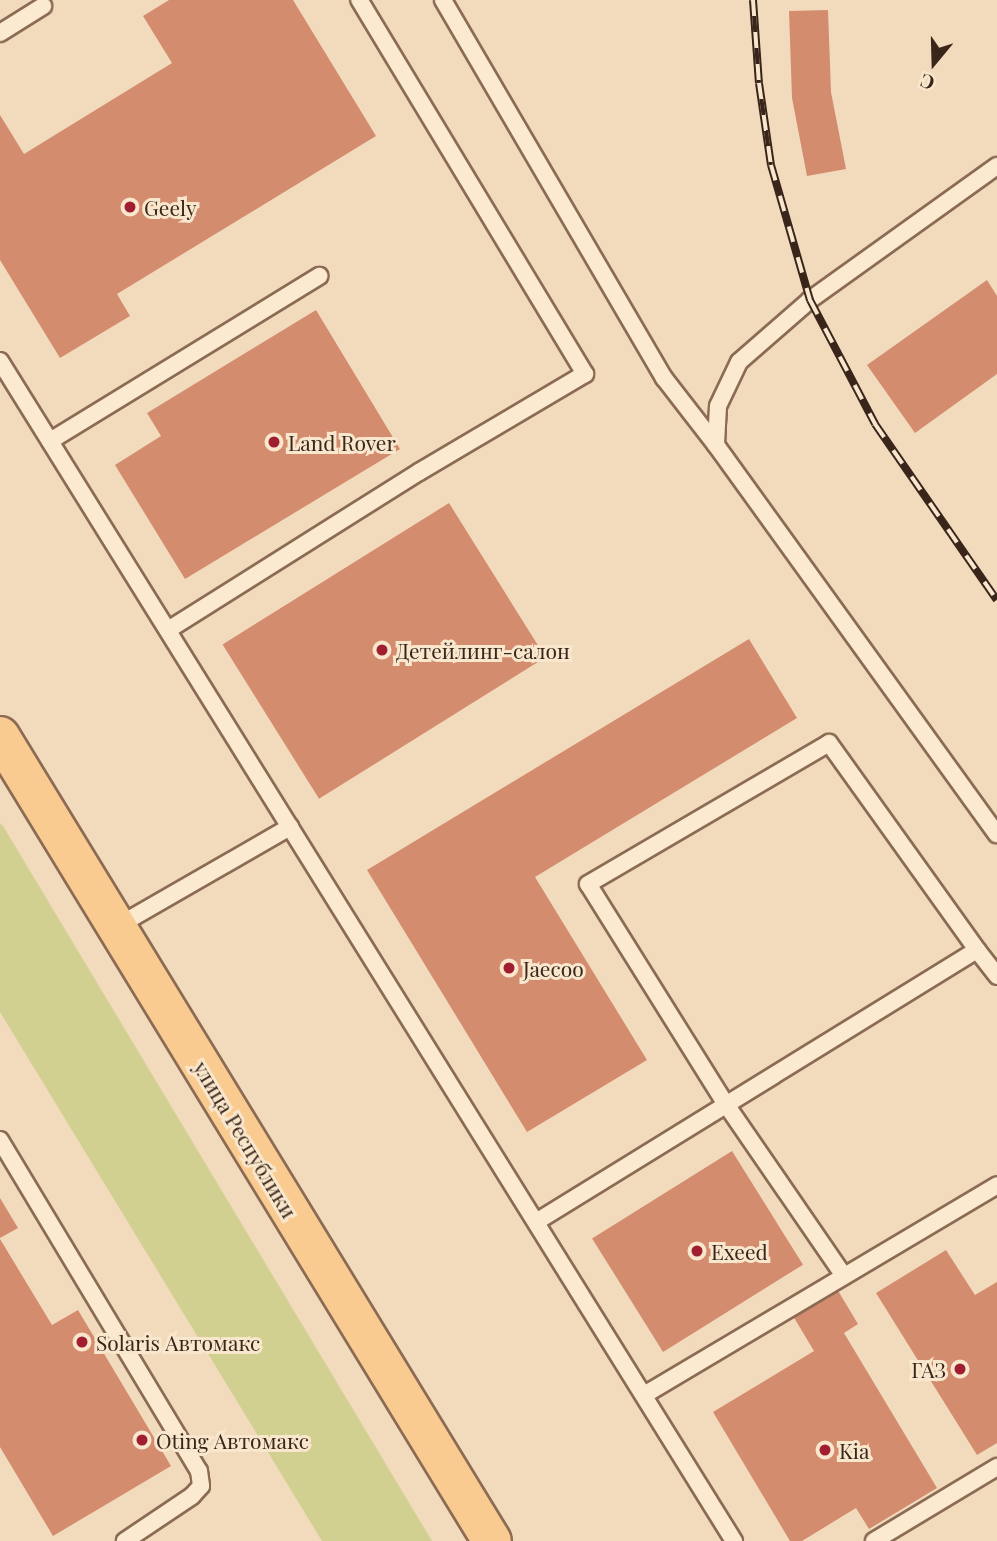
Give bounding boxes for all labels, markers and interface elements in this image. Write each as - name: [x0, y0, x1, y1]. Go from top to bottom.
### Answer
- north arrow: [899, 28, 969, 98]
- text: С: [917, 68, 938, 97]
- place label: Geely: [144, 194, 197, 220]
- marker: Geely: [122, 199, 138, 215]
- place label: Land Rover: [288, 429, 396, 455]
- marker: Land Rover: [266, 434, 282, 450]
- place label: Детейлинг-салон: [396, 637, 570, 663]
- marker: Детейлинг-салон: [374, 642, 390, 658]
- place label: Jaecoo: [523, 955, 584, 981]
- marker: Jaecoo: [501, 960, 517, 976]
- street label: улица Республики: [189, 1056, 303, 1222]
- place label: Exeed: [711, 1238, 768, 1264]
- marker: Exeed: [689, 1243, 705, 1259]
- place label: Solaris Автомакс: [96, 1329, 260, 1355]
- marker: Solaris Автомакс: [74, 1334, 90, 1350]
- place label: ГАЗ: [911, 1356, 946, 1382]
- marker: ГАЗ: [952, 1361, 968, 1377]
- place label: Oting Автомакс: [156, 1427, 309, 1453]
- marker: Oting Автомакс: [134, 1432, 150, 1448]
- place label: Kia: [839, 1437, 869, 1463]
- marker: Kia: [817, 1442, 833, 1458]

